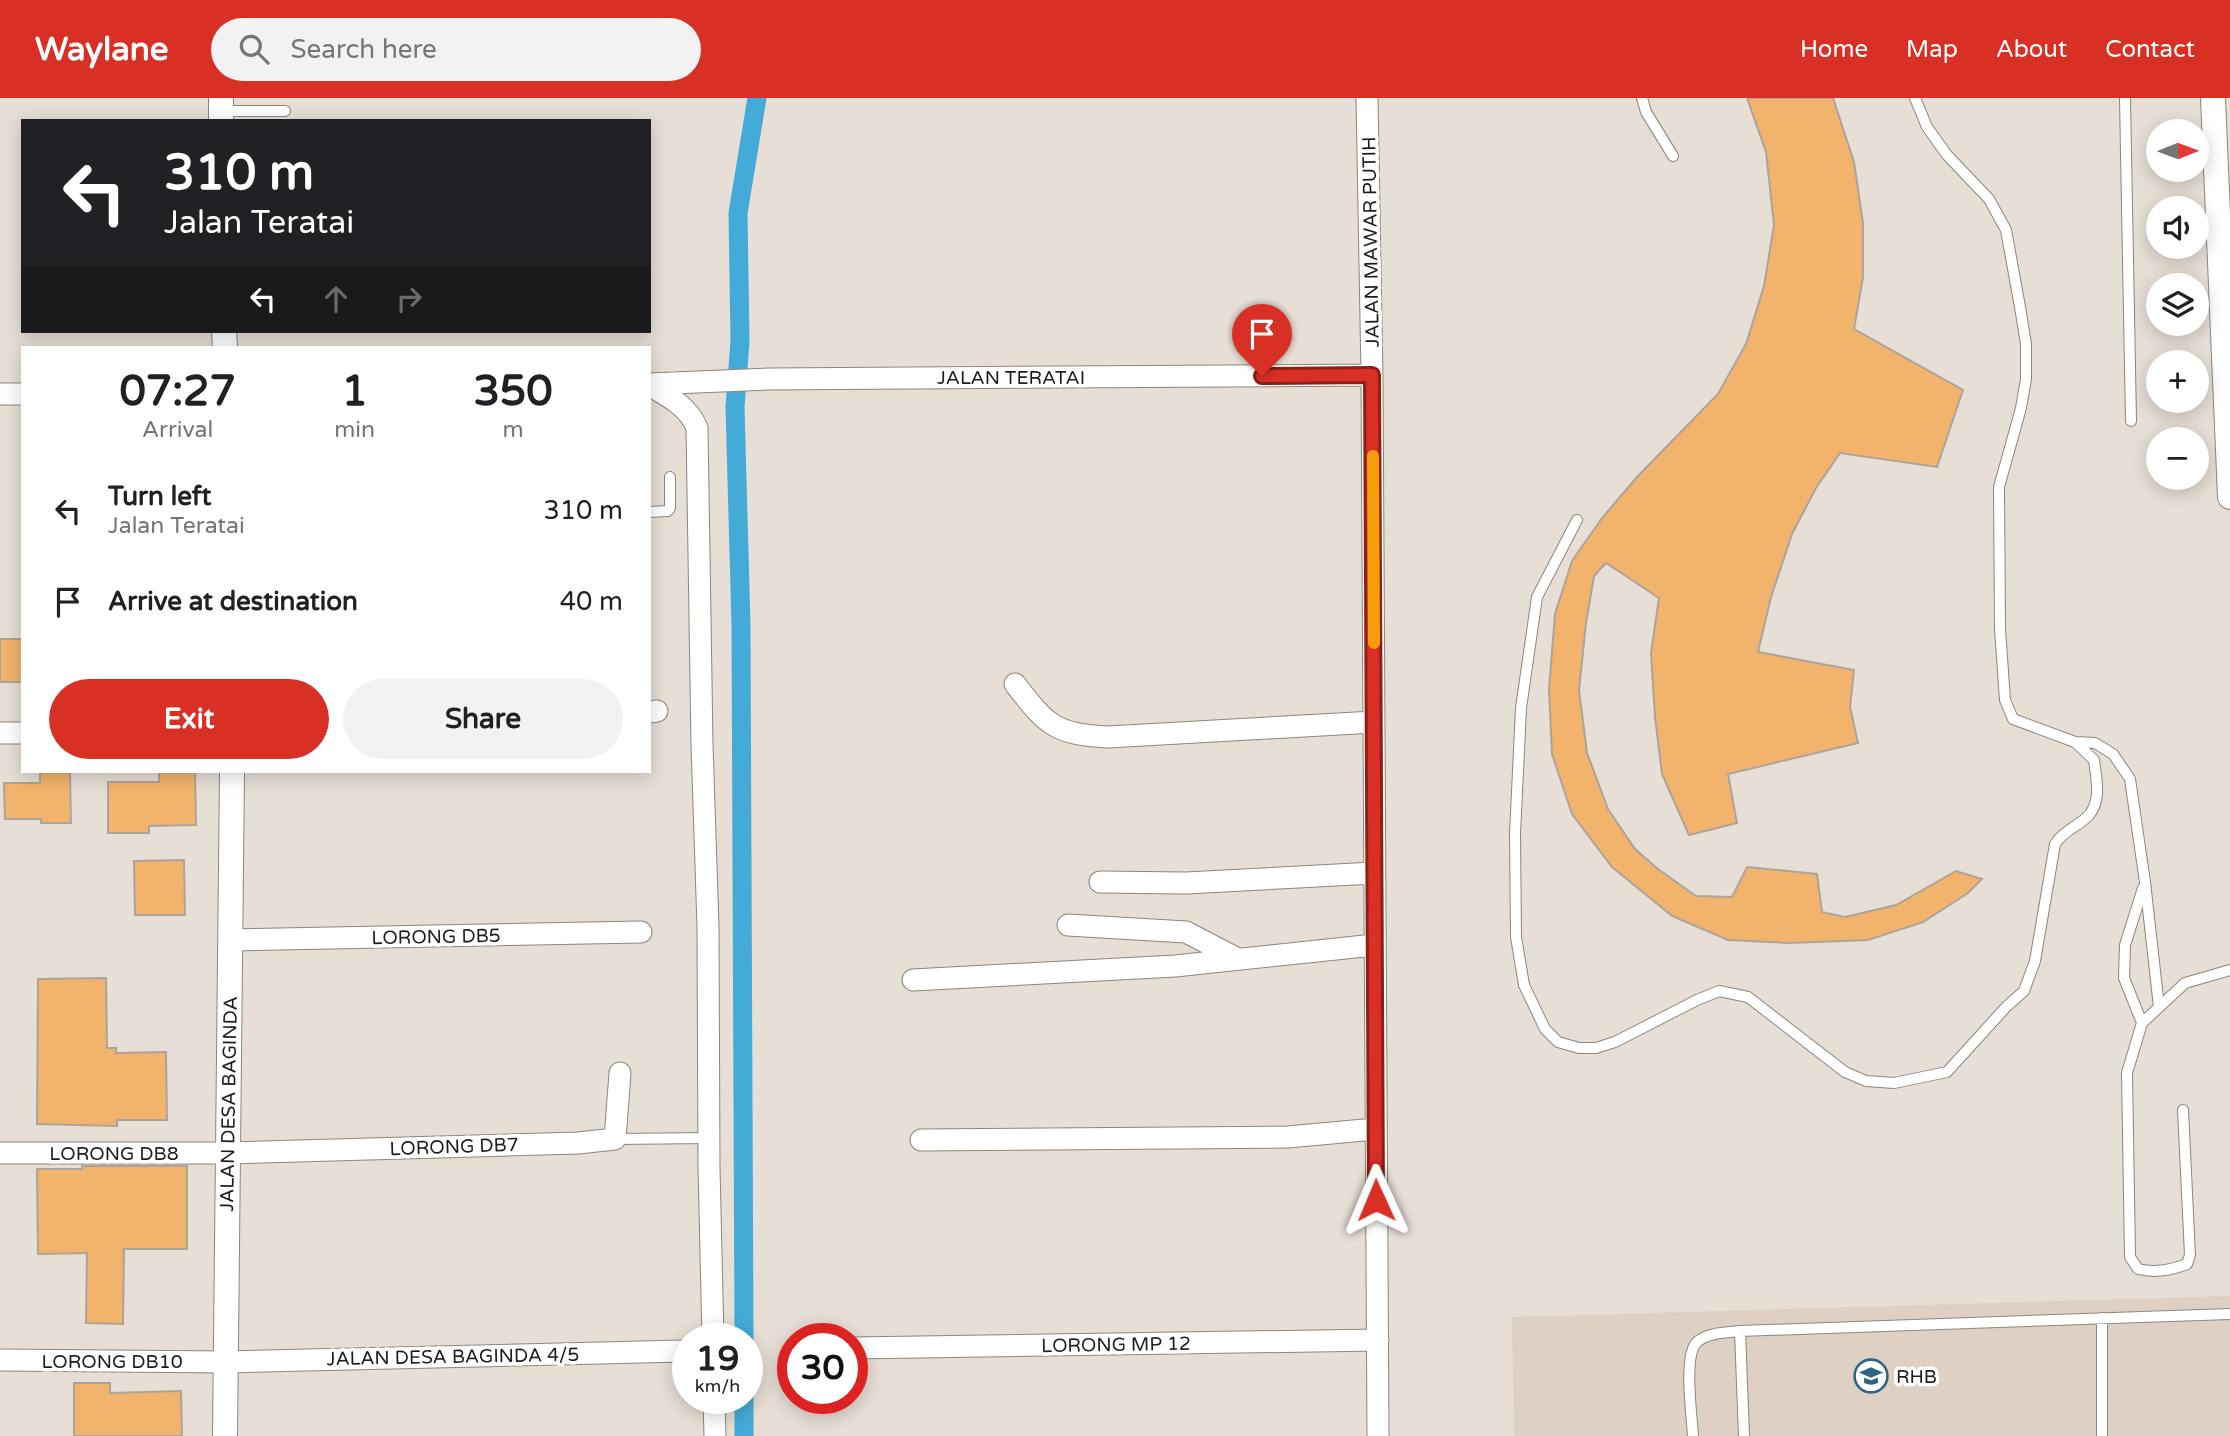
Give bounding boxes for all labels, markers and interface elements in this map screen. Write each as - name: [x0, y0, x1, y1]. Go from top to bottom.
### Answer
- search box: [211, 18, 701, 81]
- text: Waylane: [35, 30, 169, 69]
- icon: search: [235, 30, 273, 68]
- text: Search here: [291, 34, 437, 65]
- text: Home: [1800, 35, 1868, 64]
- text: Map: [1906, 35, 1958, 64]
- text: About: [1996, 35, 2067, 64]
- text: Contact: [2105, 35, 2195, 64]
- north arrow: [2146, 119, 2208, 182]
- map controls: [2146, 119, 2209, 490]
- street label: JALAN MAWAR PUTIH: [1358, 136, 1384, 348]
- text: 310 m: [164, 144, 314, 203]
- icon: left: [49, 147, 140, 238]
- button: sound: [2146, 196, 2209, 259]
- text: Jalan Teratai: [164, 204, 354, 242]
- button: layers: [2146, 273, 2209, 336]
- icon: left: [244, 280, 282, 318]
- icon: ahead: [317, 280, 355, 318]
- icon: right: [390, 280, 428, 318]
- pin: [1232, 304, 1292, 376]
- icon: arrive: [1243, 315, 1281, 353]
- button: +: [2146, 350, 2209, 413]
- text: 07:27: [119, 366, 236, 417]
- text: 1: [341, 366, 368, 417]
- text: 350: [473, 366, 553, 417]
- street label: JALAN TERATAI: [937, 367, 1085, 389]
- text: Arrival: [142, 416, 213, 444]
- text: min: [334, 416, 375, 444]
- text: m: [502, 416, 524, 444]
- button: −: [2146, 427, 2209, 490]
- text: Turn left: [108, 481, 211, 512]
- icon: left: [49, 492, 87, 530]
- text: 310 m: [543, 495, 623, 526]
- text: Jalan Teratai: [108, 512, 245, 540]
- icon: arrive: [49, 583, 87, 621]
- text: Arrive at destination: [108, 586, 358, 617]
- text: 40 m: [560, 586, 623, 617]
- button: Exit: [49, 679, 329, 759]
- button: Share: [343, 679, 623, 759]
- street label: LORONG DB5: [371, 925, 501, 949]
- street label: JALAN DESA BAGINDA: [216, 996, 242, 1212]
- street label: LORONG DB7: [389, 1134, 519, 1160]
- street label: LORONG DB8: [49, 1143, 179, 1165]
- position arrow: [1339, 1163, 1413, 1237]
- speed limit sign: 30: [777, 1323, 868, 1414]
- street label: LORONG MP 12: [1041, 1333, 1191, 1357]
- text: 19: [696, 1338, 739, 1380]
- street label: JALAN DESA BAGINDA 4/5: [327, 1344, 580, 1370]
- street label: LORONG DB10: [41, 1351, 183, 1373]
- school or university icon: RHB: [1852, 1357, 1890, 1395]
- place label: RHB: [1896, 1366, 1937, 1388]
- text: km/h: [695, 1375, 740, 1397]

